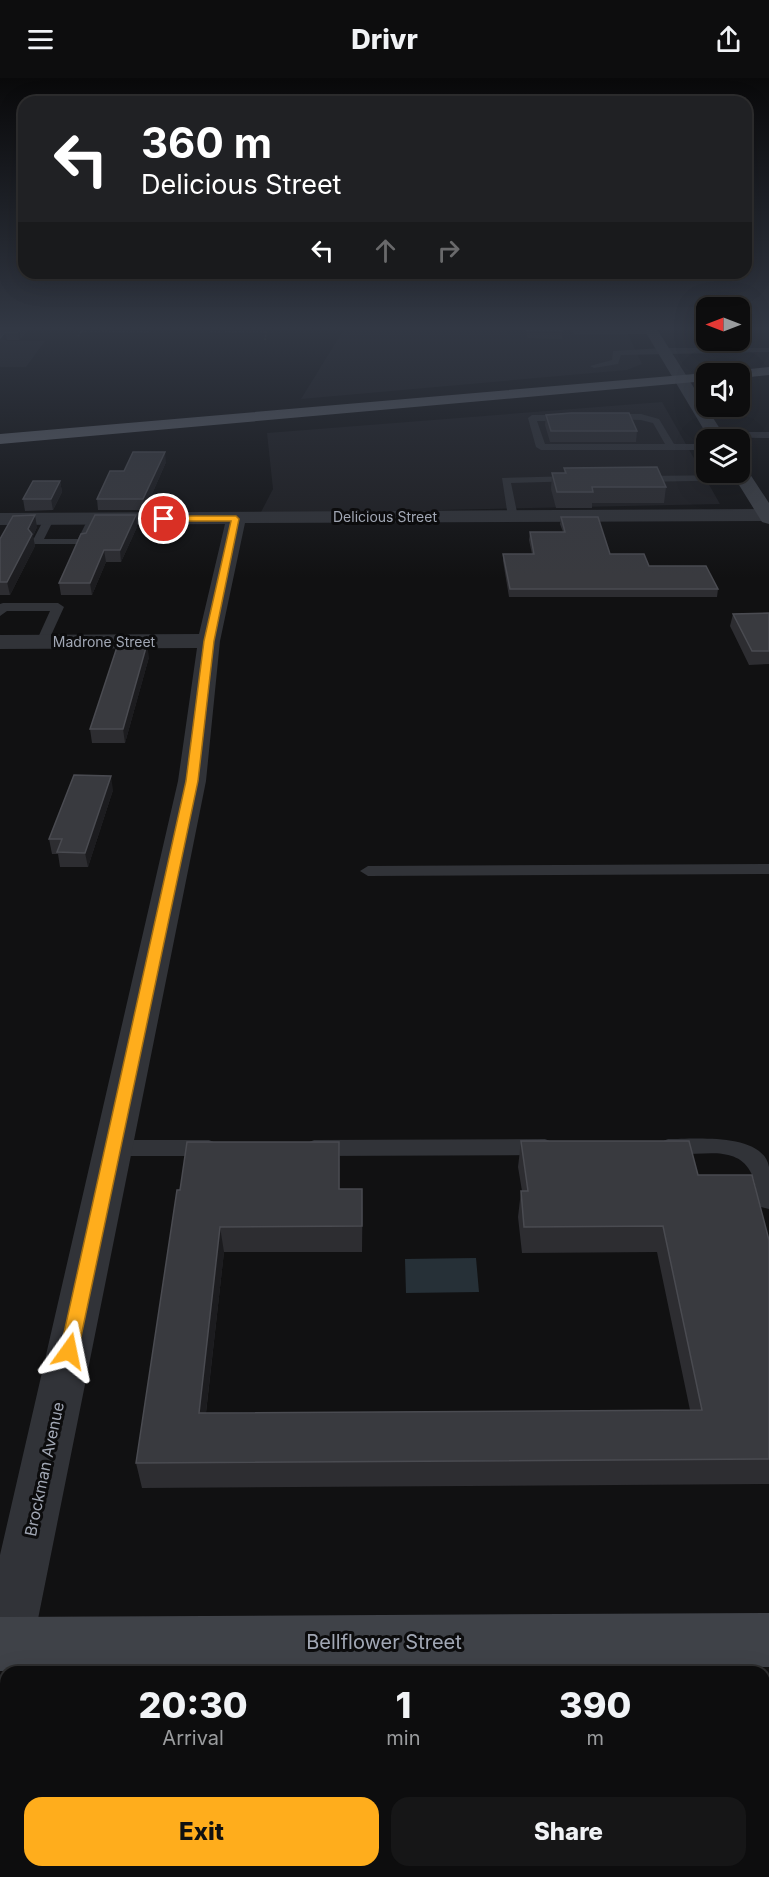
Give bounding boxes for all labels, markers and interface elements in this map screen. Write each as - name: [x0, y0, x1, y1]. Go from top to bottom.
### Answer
- icon: menu: [24, 23, 57, 56]
- text: Drivr: [351, 23, 418, 56]
- icon: share: [712, 23, 745, 56]
- text: 360 m: [141, 117, 272, 168]
- icon: left: [42, 120, 120, 198]
- text: Delicious Street: [141, 168, 341, 201]
- icon: left: [306, 234, 339, 267]
- icon: ahead: [369, 234, 402, 267]
- icon: right: [432, 234, 465, 267]
- north arrow: [696, 297, 750, 351]
- map controls: [696, 297, 750, 483]
- button: sound: [696, 363, 750, 417]
- button: layers: [696, 429, 750, 483]
- pin: [138, 493, 189, 544]
- icon: arrive: [147, 502, 180, 535]
- street label: Delicious Street: [333, 508, 437, 525]
- street label: Madrone Street: [53, 633, 156, 650]
- position arrow: [37, 1319, 101, 1383]
- street label: Brockman Avenue: [20, 1400, 68, 1538]
- street label: Bellflower Street: [306, 1630, 462, 1654]
- text: 20:30: [139, 1683, 248, 1727]
- text: 1: [395, 1683, 411, 1727]
- text: 390: [559, 1683, 631, 1727]
- text: Arrival: [162, 1726, 224, 1750]
- text: min: [386, 1726, 420, 1750]
- text: m: [586, 1726, 604, 1750]
- button: Exit: [24, 1797, 379, 1866]
- button: Share: [391, 1797, 746, 1866]

